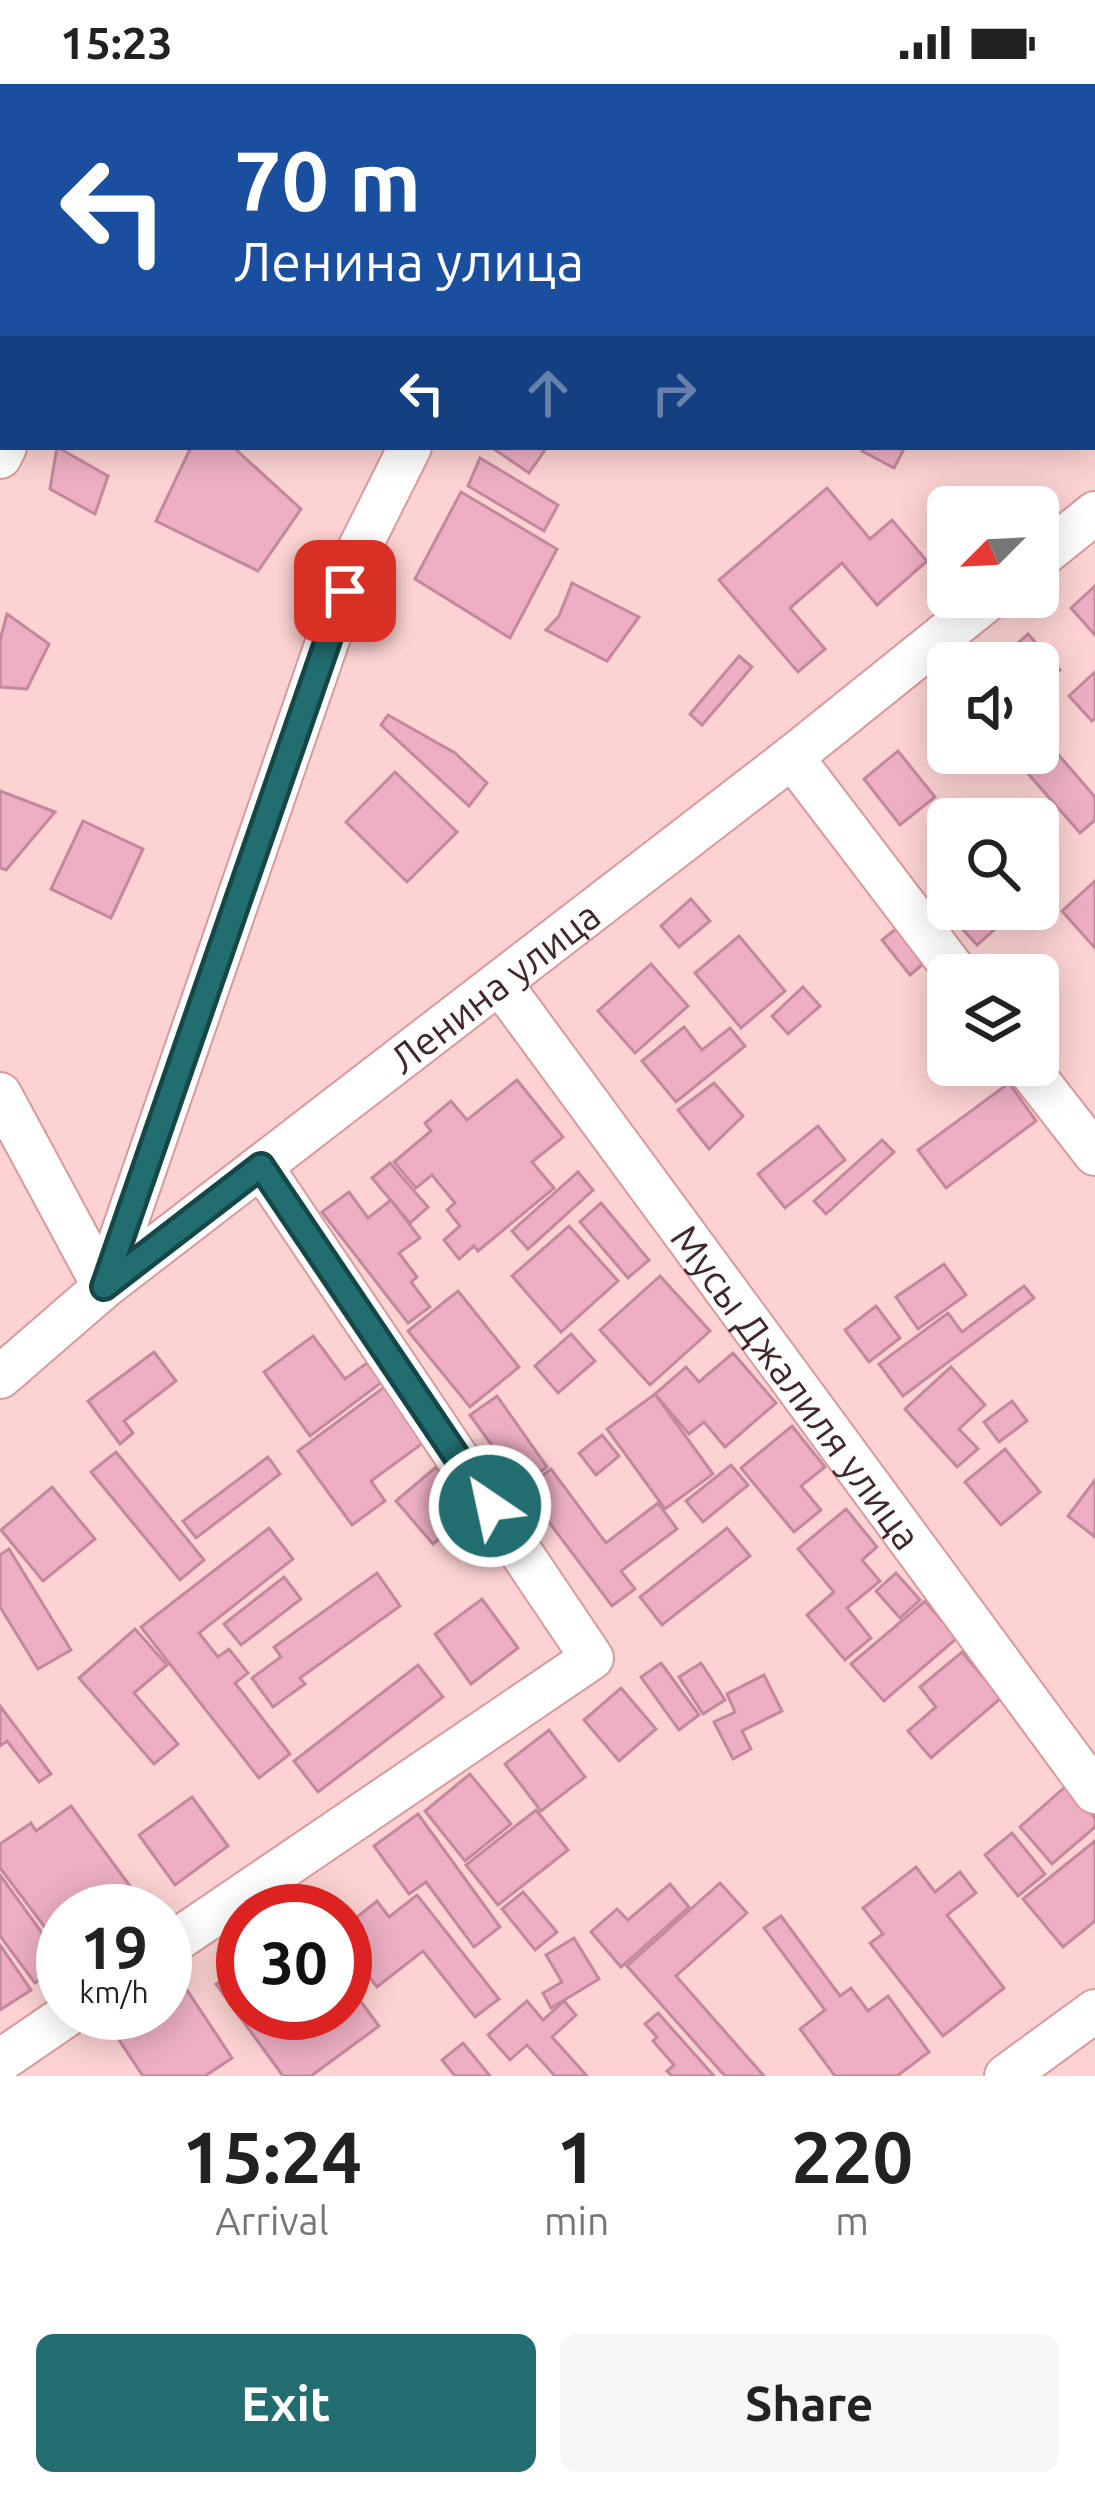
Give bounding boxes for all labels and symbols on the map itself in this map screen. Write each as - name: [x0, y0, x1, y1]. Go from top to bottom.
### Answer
- north arrow: [927, 486, 1059, 618]
- pin: [294, 540, 396, 642]
- street label: Ленина улица: [381, 892, 607, 1081]
- street label: Мусы Джалиля улица: [664, 1216, 930, 1557]
- position arrow: [427, 1443, 553, 1569]
- speed limit sign: 30: [216, 1884, 372, 2040]

